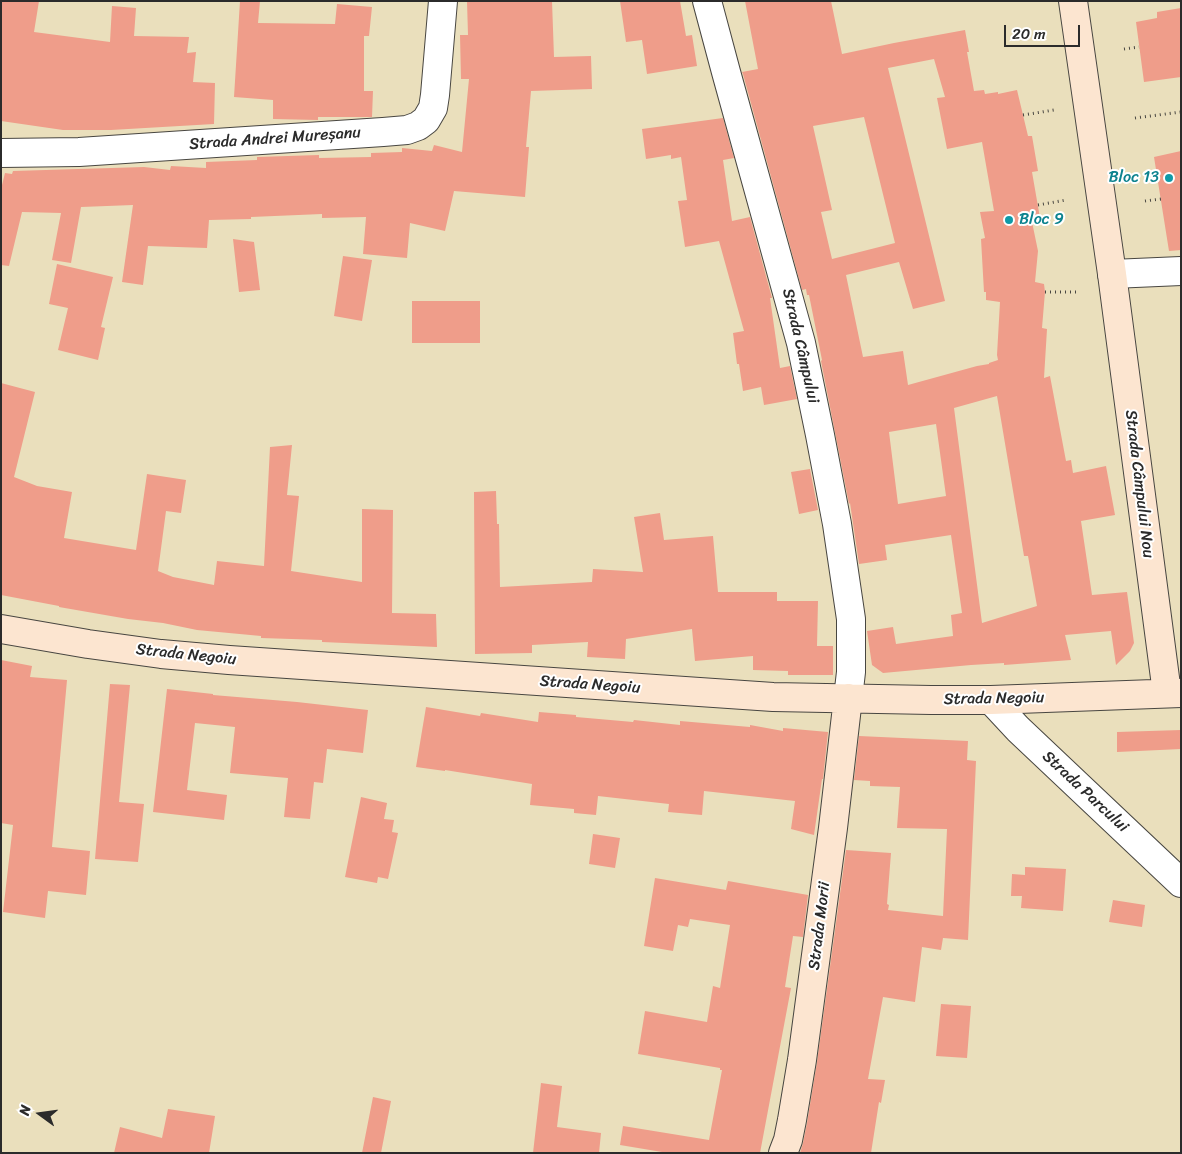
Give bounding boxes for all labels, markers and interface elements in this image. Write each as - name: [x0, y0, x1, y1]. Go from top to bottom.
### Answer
- scale bar: [1007, 15, 1083, 47]
- text: 20 m: [1012, 21, 1046, 47]
- street label: Strada Andrei Mureșanu: [188, 123, 362, 155]
- place label: Bloc 13: [1108, 168, 1159, 188]
- marker: Bloc 13: [1163, 172, 1175, 184]
- place label: Bloc 9: [1019, 210, 1064, 230]
- marker: Bloc 9: [1003, 214, 1015, 226]
- street label: Strada Câmpului: [777, 287, 823, 405]
- street label: Strada Câmpului Nou: [1120, 409, 1158, 559]
- street label: Strada Negoiu: [135, 640, 237, 670]
- street label: Strada Negoiu: [539, 672, 641, 698]
- street label: Strada Negoiu: [943, 689, 1045, 709]
- street label: Strada Parcului: [1038, 747, 1132, 837]
- street label: Strada Morii: [805, 881, 835, 971]
- north arrow: [15, 1089, 65, 1139]
- text: N: [12, 1103, 38, 1118]

